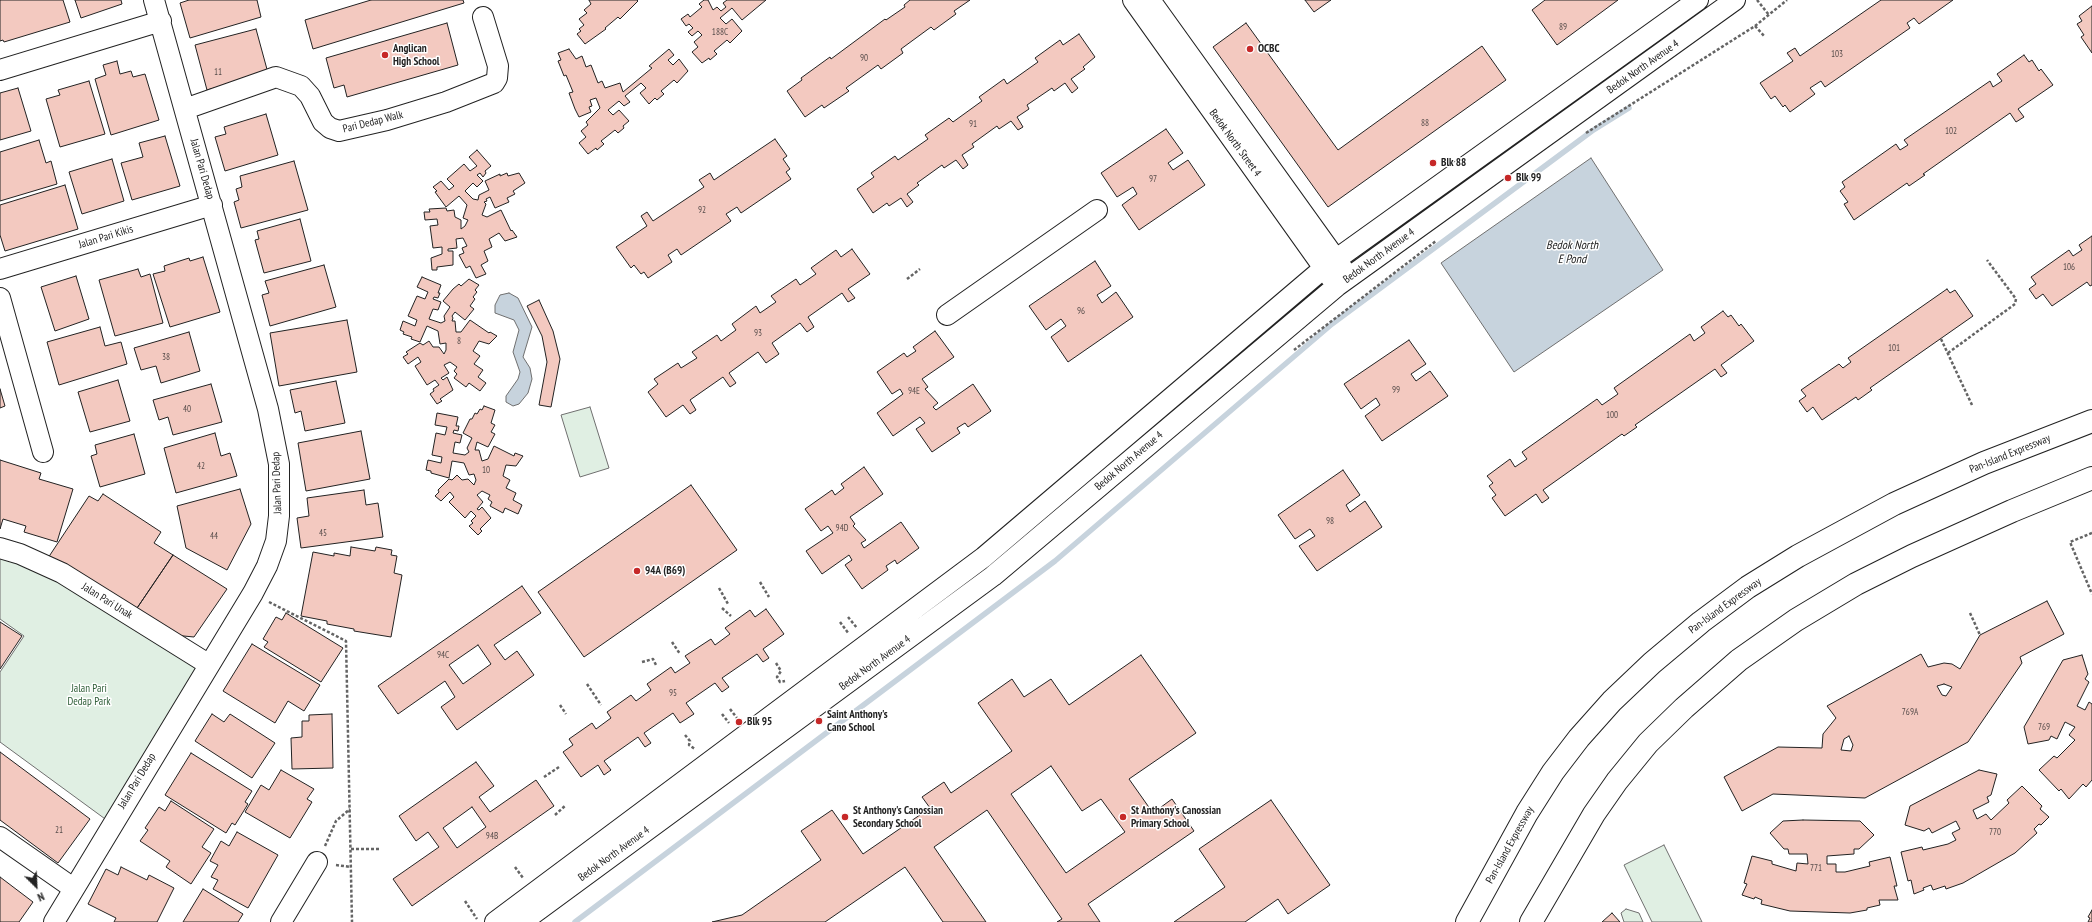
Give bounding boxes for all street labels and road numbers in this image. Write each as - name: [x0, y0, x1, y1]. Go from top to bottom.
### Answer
- street label: Bedok North Avenue 4: [1604, 37, 1682, 97]
- street label: Bedok North Street 4: [1206, 107, 1264, 179]
- street label: Pari Dedap Walk: [341, 108, 405, 136]
- street label: Jalan Pari Dedap: [187, 137, 217, 201]
- street label: Jalan Pari Kikis: [77, 222, 135, 252]
- street label: Bedok North Avenue 4: [1341, 226, 1417, 286]
- street label: Bedok North Avenue 4: [1092, 429, 1166, 493]
- street label: Pan-Island Expressway: [1968, 432, 2052, 476]
- street label: Jalan Pari Dedap: [269, 452, 285, 514]
- street label: Pan-Island Expressway: [1686, 575, 1764, 637]
- street label: Jalan Pari Unak: [79, 580, 135, 622]
- street label: Bedok North Avenue 4: [837, 633, 913, 693]
- street label: Jalan Pari Dedap: [115, 751, 159, 811]
- street label: Pan-Island Expressway: [1483, 804, 1537, 886]
- street label: Bedok North Avenue 4: [576, 824, 652, 884]

